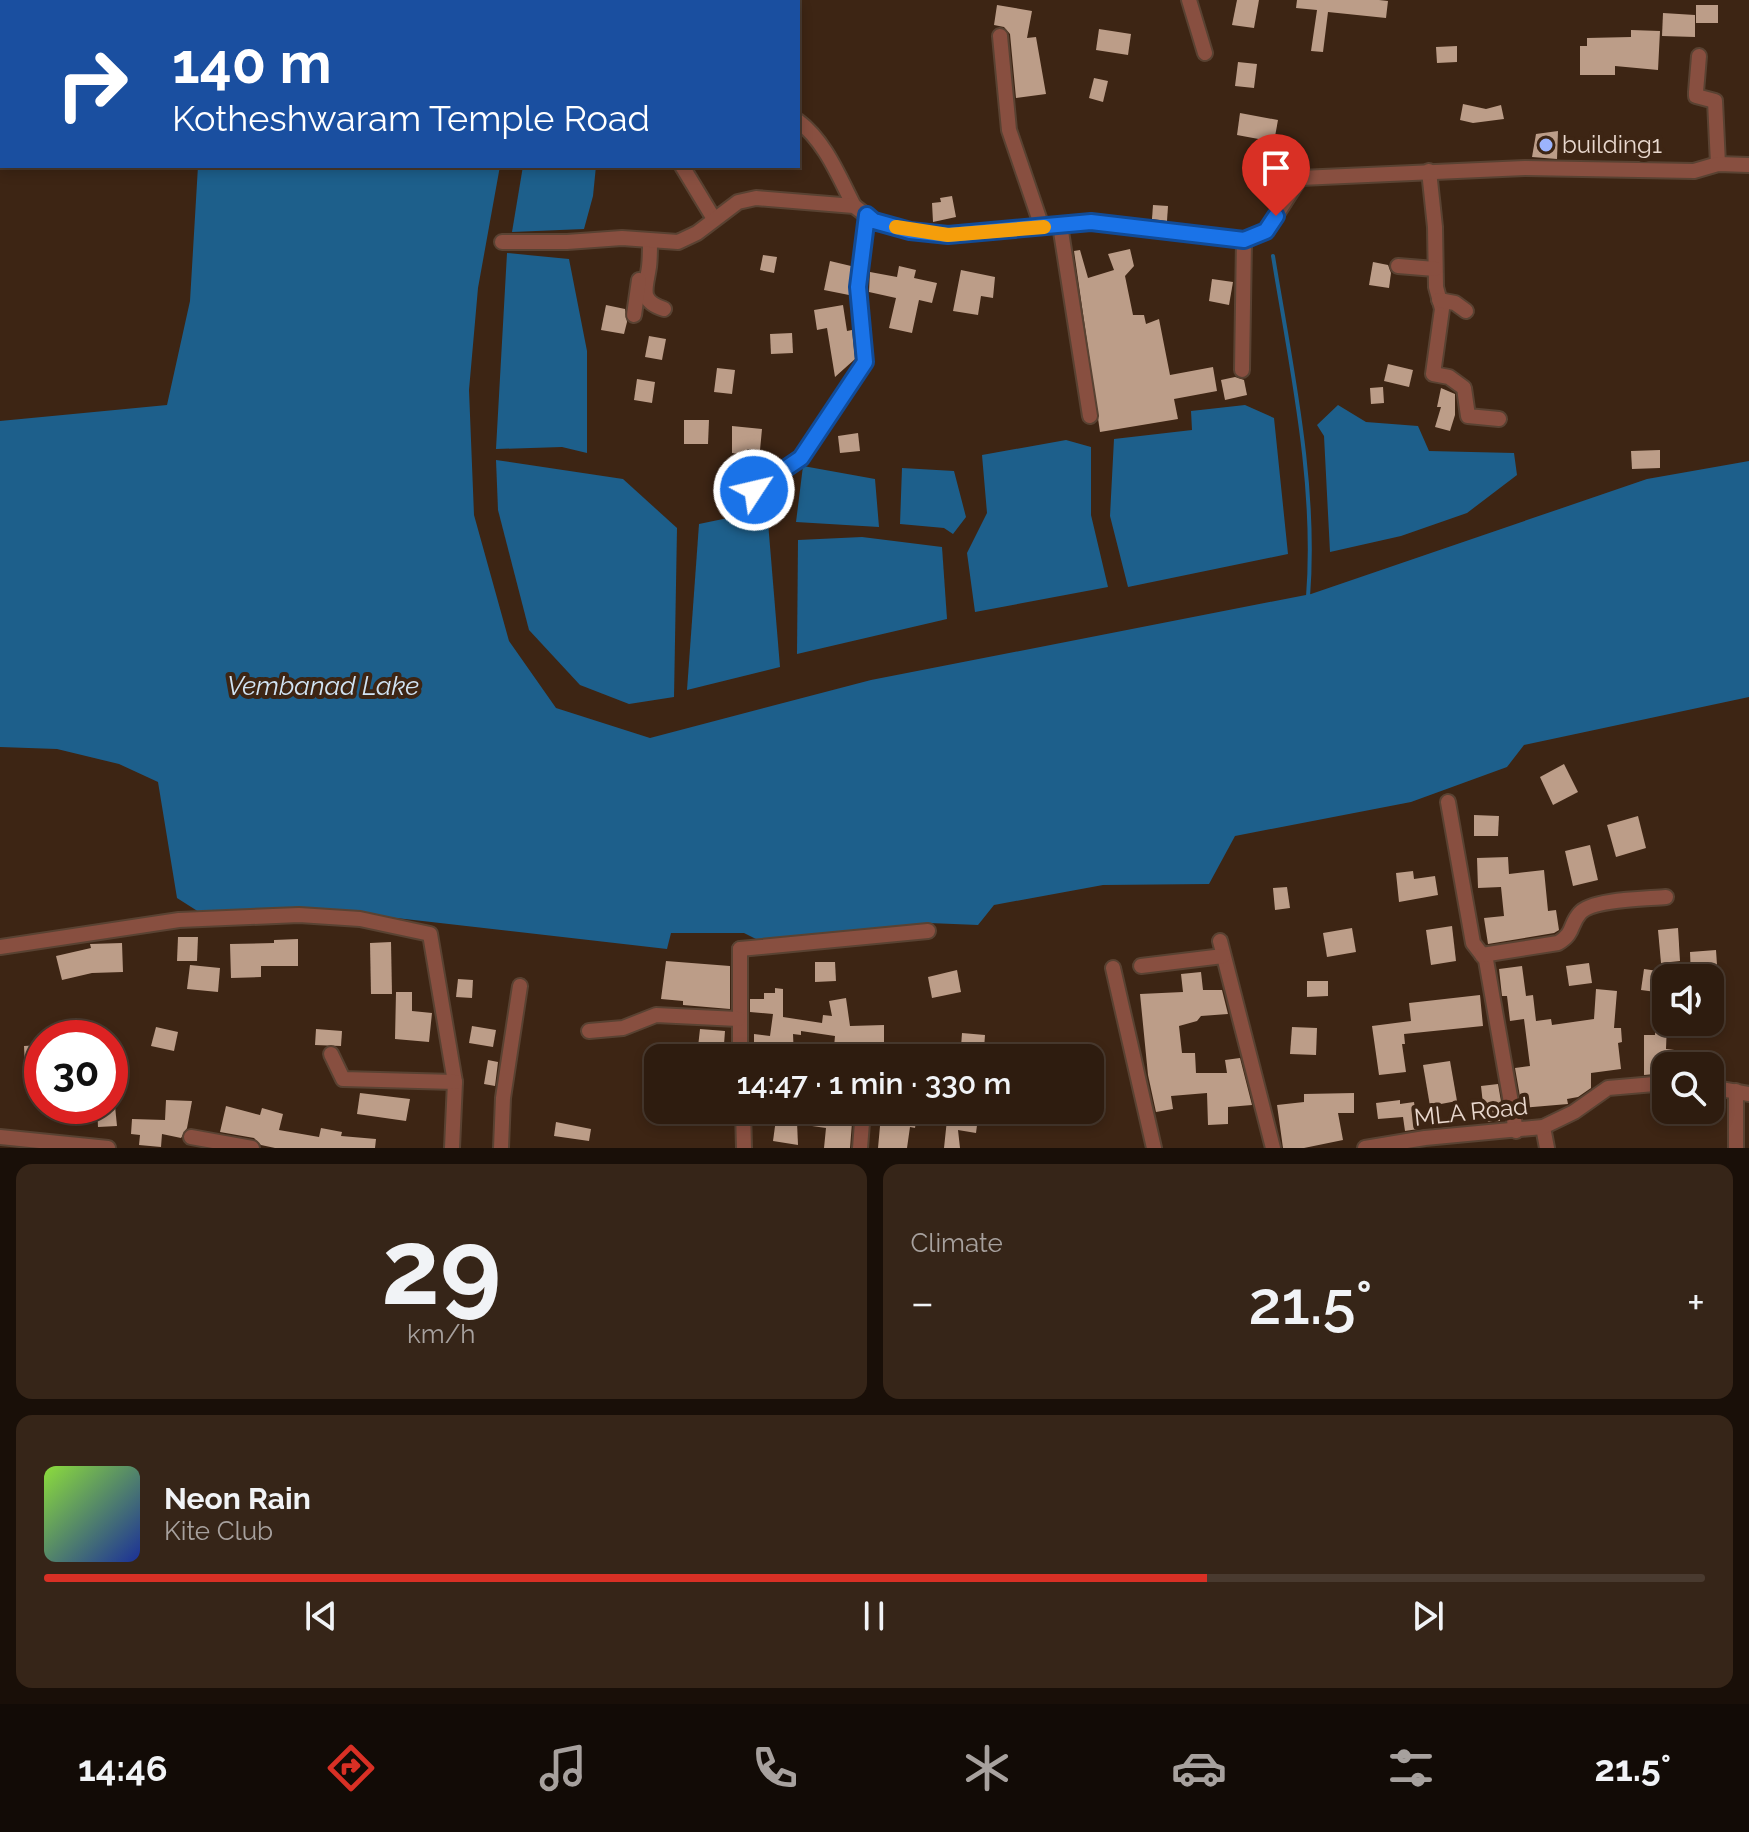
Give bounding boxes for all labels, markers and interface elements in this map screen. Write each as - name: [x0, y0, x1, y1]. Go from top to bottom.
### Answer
- text: 140 m: [172, 30, 332, 96]
- icon: right: [40, 32, 144, 136]
- text: Kotheshwaram Temple Road: [172, 97, 650, 139]
- place label: building1: [1562, 130, 1662, 159]
- pin: [1242, 134, 1310, 216]
- marker: building1: [1537, 136, 1555, 154]
- icon: arrive: [1254, 146, 1298, 190]
- position arrow: [712, 448, 796, 532]
- water label: Vembanad Lake: [227, 671, 419, 701]
- map controls: [1652, 964, 1724, 1124]
- button: sound: [1652, 964, 1724, 1036]
- speed limit sign: 30: [24, 1020, 128, 1124]
- button: search: [1652, 1052, 1724, 1124]
- text: 14:47 · 1 min · 330 m: [737, 1066, 1011, 1101]
- street label: MLA Road: [1413, 1091, 1529, 1132]
- text: 29: [381, 1206, 501, 1328]
- text: Climate: [911, 1228, 1003, 1258]
- text: 21.5°: [1249, 1268, 1372, 1338]
- text: −: [911, 1277, 934, 1328]
- text: +: [1687, 1277, 1705, 1328]
- text: km/h: [407, 1319, 476, 1349]
- text: Neon Rain: [164, 1481, 311, 1516]
- text: Kite Club: [164, 1516, 273, 1546]
- icon: previous: [299, 1594, 343, 1638]
- icon: pause: [852, 1594, 896, 1638]
- icon: next: [1406, 1594, 1450, 1638]
- icon: directions: [323, 1740, 379, 1796]
- icon: music: [535, 1740, 591, 1796]
- icon: phone: [747, 1740, 803, 1796]
- icon: climate: [959, 1740, 1015, 1796]
- icon: car: [1171, 1740, 1227, 1796]
- icon: filters: [1383, 1740, 1439, 1796]
- text: 14:46: [78, 1747, 168, 1789]
- text: 21.5°: [1595, 1747, 1671, 1789]

